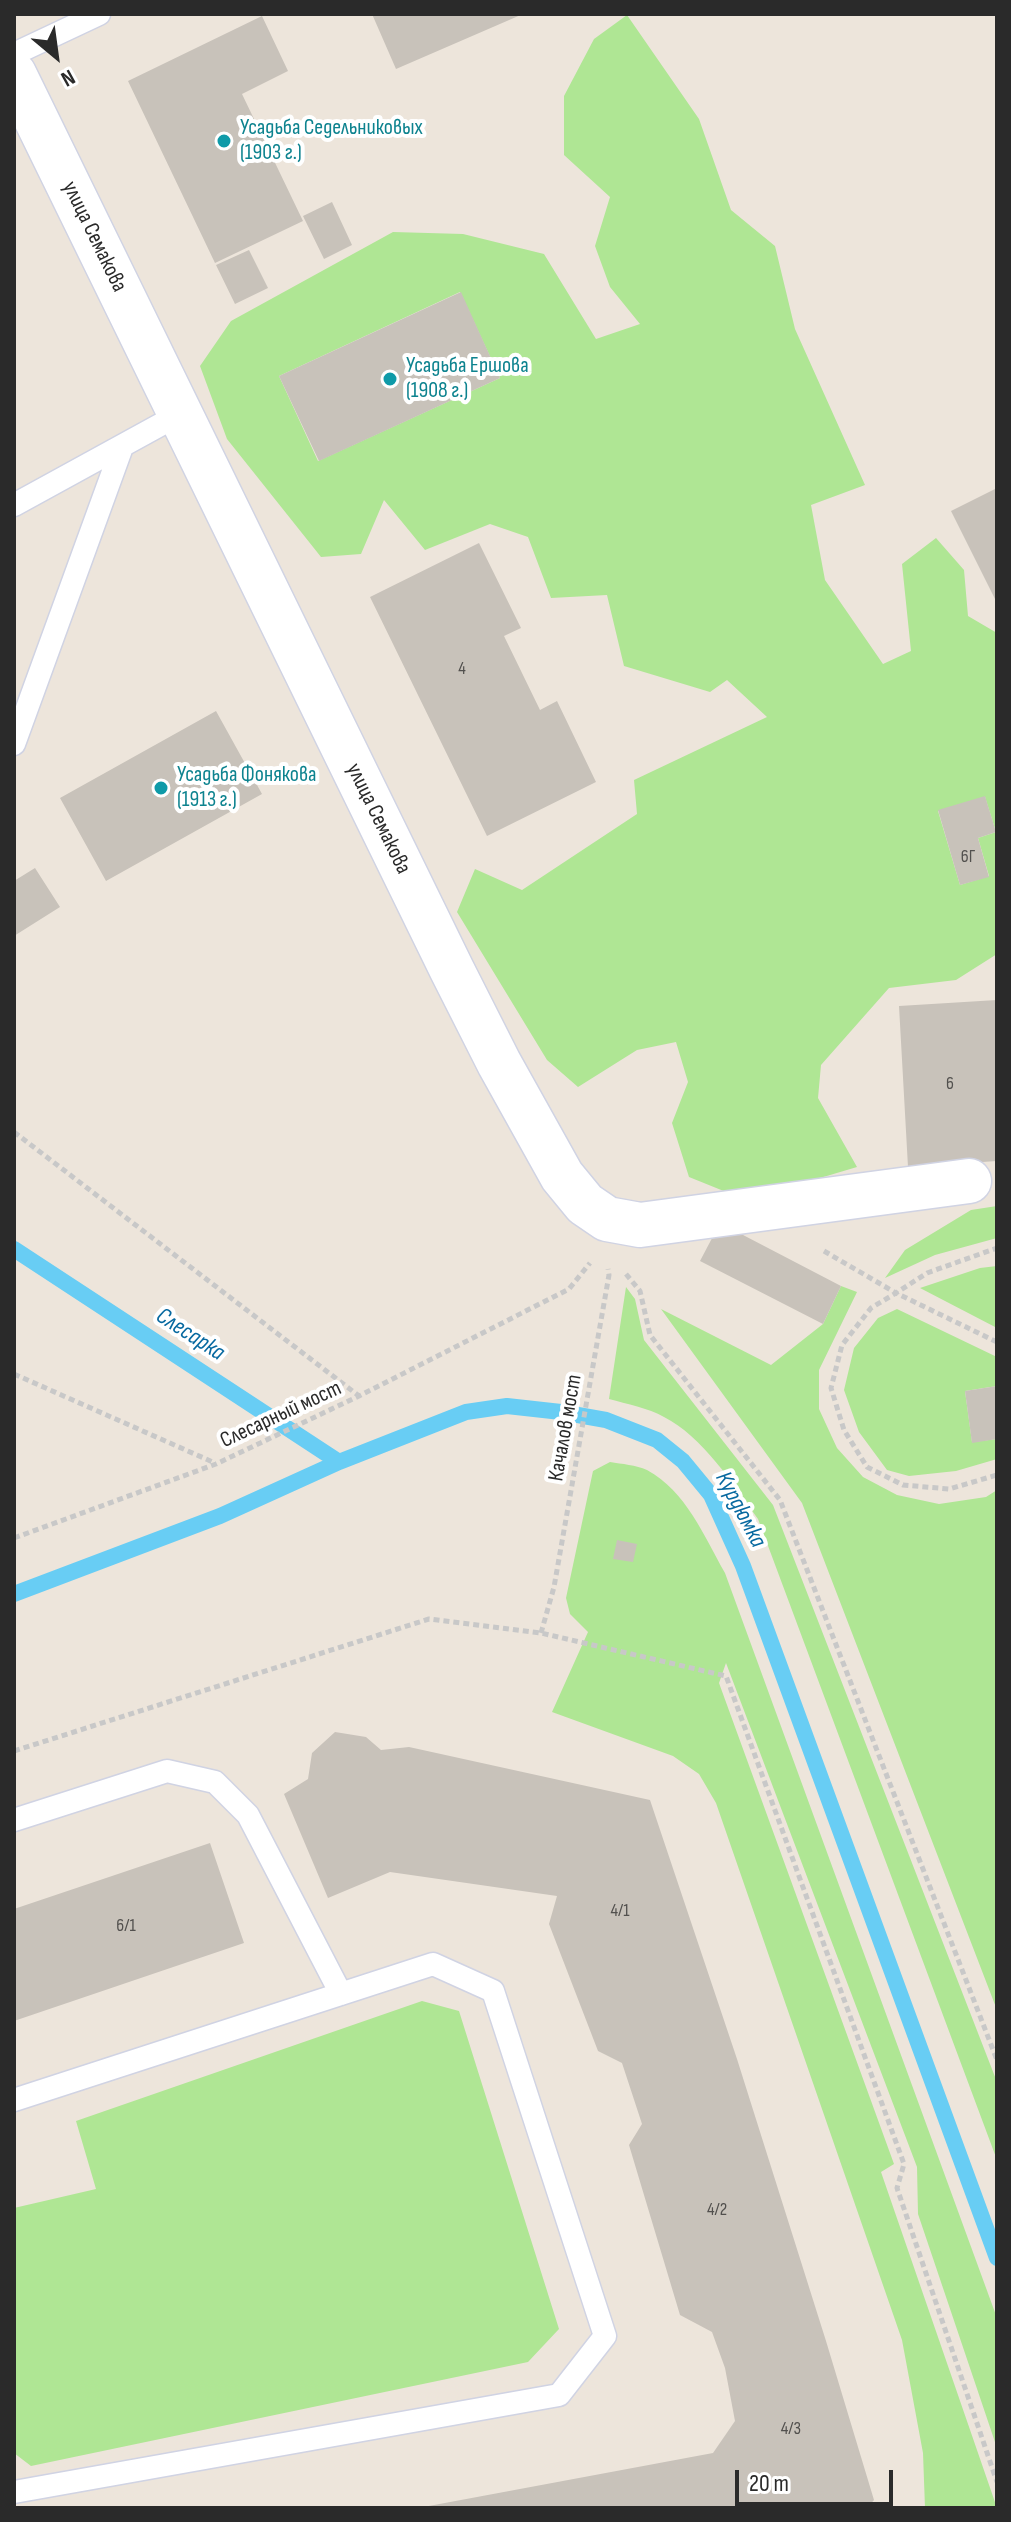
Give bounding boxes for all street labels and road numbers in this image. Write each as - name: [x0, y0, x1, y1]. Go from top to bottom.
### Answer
- street label: улица Семакова: [56, 177, 132, 297]
- street label: улица Семакова: [340, 759, 416, 879]
- street label: Качалов мост: [544, 1373, 588, 1483]
- street label: Слесарный мост: [216, 1375, 346, 1455]

